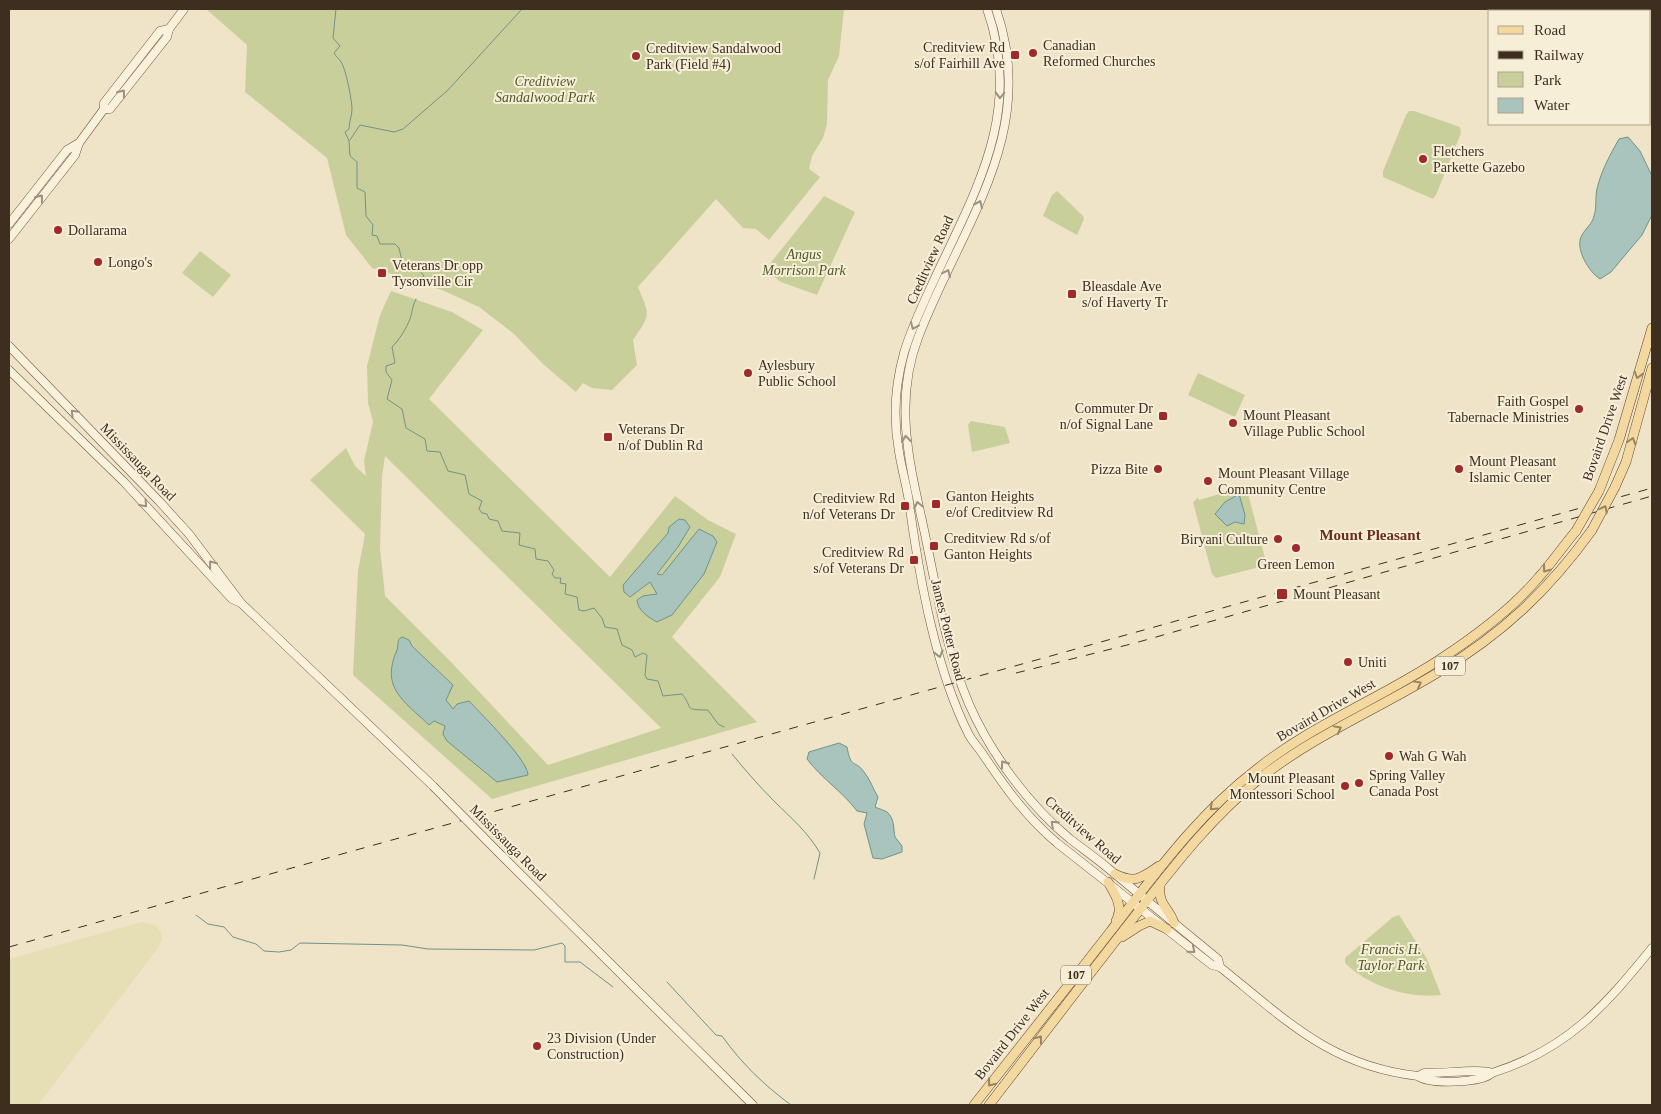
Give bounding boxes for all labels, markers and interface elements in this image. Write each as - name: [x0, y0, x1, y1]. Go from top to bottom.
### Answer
- legend: [1488, 10, 1651, 125]
- text: Road: [1534, 22, 1566, 38]
- place label: Canadian Reformed Churches: [1043, 38, 1155, 69]
- place label: Creditview Rd s/of Fairhill Ave: [914, 40, 1005, 71]
- place label: Creditview Sandalwood Park (Field #4): [646, 41, 781, 73]
- marker: Canadian Reformed Churches: [1027, 47, 1039, 59]
- text: Railway: [1534, 47, 1584, 63]
- marker: Creditview Rd s/of Fairhill Ave: [1009, 49, 1021, 61]
- marker: Creditview Sandalwood Park (Field #4): [630, 50, 642, 62]
- text: Park: [1534, 72, 1562, 88]
- park label: Creditview Sandalwood Park: [495, 74, 596, 105]
- one-way arrow: [117, 90, 126, 99]
- one-way arrow: [995, 92, 1005, 99]
- text: Water: [1534, 97, 1569, 113]
- place label: Fletchers Parkette Gazebo: [1433, 144, 1525, 175]
- marker: Fletchers Parkette Gazebo: [1417, 153, 1429, 165]
- one-way arrow: [34, 195, 43, 204]
- one-way arrow: [972, 200, 983, 209]
- street label: Creditview Road: [904, 213, 956, 307]
- place label: Dollarama: [68, 223, 128, 238]
- marker: Dollarama: [52, 224, 64, 236]
- park label: Angus Morrison Park: [761, 247, 847, 278]
- place label: Longo's: [108, 255, 153, 270]
- marker: Longo's: [92, 256, 104, 268]
- place label: Veterans Dr opp Tysonville Cir: [392, 258, 483, 289]
- marker: Veterans Dr opp Tysonville Cir: [376, 267, 388, 279]
- one-way arrow: [941, 269, 951, 278]
- place label: Bleasdale Ave s/of Haverty Tr: [1082, 279, 1168, 310]
- marker: Bleasdale Ave s/of Haverty Tr: [1066, 288, 1078, 300]
- one-way arrow: [909, 321, 920, 330]
- place label: Aylesbury Public School: [758, 358, 836, 389]
- marker: Aylesbury Public School: [742, 367, 754, 379]
- one-way arrow: [1634, 370, 1644, 379]
- street label: Bovaird Drive West: [1580, 373, 1630, 483]
- place label: Faith Gospel Tabernacle Ministries: [1448, 394, 1569, 425]
- place label: Commuter Dr n/of Signal Lane: [1060, 401, 1153, 432]
- marker: Faith Gospel Tabernacle Ministries: [1573, 403, 1585, 415]
- place label: Mount Pleasant Village Public School: [1243, 408, 1365, 439]
- one-way arrow: [71, 410, 80, 419]
- marker: Commuter Dr n/of Signal Lane: [1157, 410, 1169, 422]
- marker: Mount Pleasant Village Public School: [1227, 417, 1239, 429]
- street label: Mississauga Road: [97, 420, 179, 504]
- place label: Veterans Dr n/of Dublin Rd: [618, 422, 703, 453]
- marker: Veterans Dr n/of Dublin Rd: [602, 431, 614, 443]
- one-way arrow: [901, 435, 912, 443]
- one-way arrow: [1626, 438, 1636, 446]
- place label: Mount Pleasant Islamic Center: [1469, 454, 1557, 485]
- place label: Pizza Bite: [1091, 462, 1148, 477]
- marker: Pizza Bite: [1152, 463, 1164, 475]
- marker: Mount Pleasant Islamic Center: [1453, 463, 1465, 475]
- place label: Mount Pleasant Village Community Centre: [1218, 466, 1349, 497]
- marker: Mount Pleasant Village Community Centre: [1202, 475, 1214, 487]
- place label: Ganton Heights e/of Creditview Rd: [946, 489, 1053, 520]
- place label: Creditview Rd n/of Veterans Dr: [803, 491, 895, 522]
- marker: Ganton Heights e/of Creditview Rd: [930, 498, 942, 510]
- one-way arrow: [138, 499, 147, 508]
- marker: Creditview Rd n/of Veterans Dr: [899, 500, 911, 512]
- one-way arrow: [914, 500, 924, 509]
- one-way arrow: [1597, 505, 1607, 514]
- district label: Mount Pleasant: [1319, 527, 1421, 543]
- place label: Creditview Rd s/of Ganton Heights: [944, 531, 1051, 562]
- place label: Biryani Culture: [1181, 532, 1268, 547]
- marker: Biryani Culture: [1272, 533, 1284, 545]
- marker: Creditview Rd s/of Ganton Heights: [928, 540, 940, 552]
- marker: Green Lemon: [1290, 542, 1302, 554]
- place label: Creditview Rd s/of Veterans Dr: [813, 545, 904, 576]
- marker: Creditview Rd s/of Veterans Dr: [908, 554, 920, 566]
- place label: Green Lemon: [1257, 557, 1335, 572]
- one-way arrow: [209, 560, 218, 570]
- one-way arrow: [1543, 563, 1551, 572]
- street label: James Potter Road: [928, 578, 968, 682]
- marker: Mount Pleasant: [1275, 587, 1289, 601]
- place label: Mount Pleasant: [1293, 587, 1381, 602]
- one-way arrow: [933, 650, 944, 658]
- place label: Uniti: [1358, 655, 1387, 670]
- marker: Uniti: [1342, 656, 1354, 668]
- road number: 107: [1435, 656, 1465, 676]
- street label: Bovaird Drive West: [1274, 676, 1378, 744]
- one-way arrow: [1412, 681, 1421, 691]
- one-way arrow: [1333, 725, 1342, 735]
- place label: Wah G Wah: [1399, 749, 1466, 764]
- marker: Wah G Wah: [1383, 750, 1395, 762]
- one-way arrow: [1001, 760, 1010, 770]
- place label: Spring Valley Canada Post: [1369, 768, 1445, 799]
- place label: Mount Pleasant Montessori School: [1230, 771, 1335, 802]
- marker: Spring Valley Canada Post: [1353, 777, 1365, 789]
- marker: Mount Pleasant Montessori School: [1339, 780, 1351, 792]
- street label: Creditview Road: [1042, 793, 1124, 867]
- street label: Mississauga Road: [467, 802, 549, 884]
- one-way arrow: [1210, 802, 1219, 811]
- one-way arrow: [1051, 821, 1060, 830]
- park label: Francis H. Taylor Park: [1358, 942, 1425, 973]
- one-way arrow: [1186, 944, 1195, 952]
- road number: 107: [1061, 966, 1091, 984]
- street label: Bovaird Drive West: [972, 985, 1052, 1082]
- place label: 23 Division (Under Construction): [547, 1031, 656, 1063]
- one-way arrow: [1033, 1036, 1041, 1045]
- marker: 23 Division (Under Construction): [531, 1040, 543, 1052]
- one-way arrow: [989, 1077, 997, 1086]

